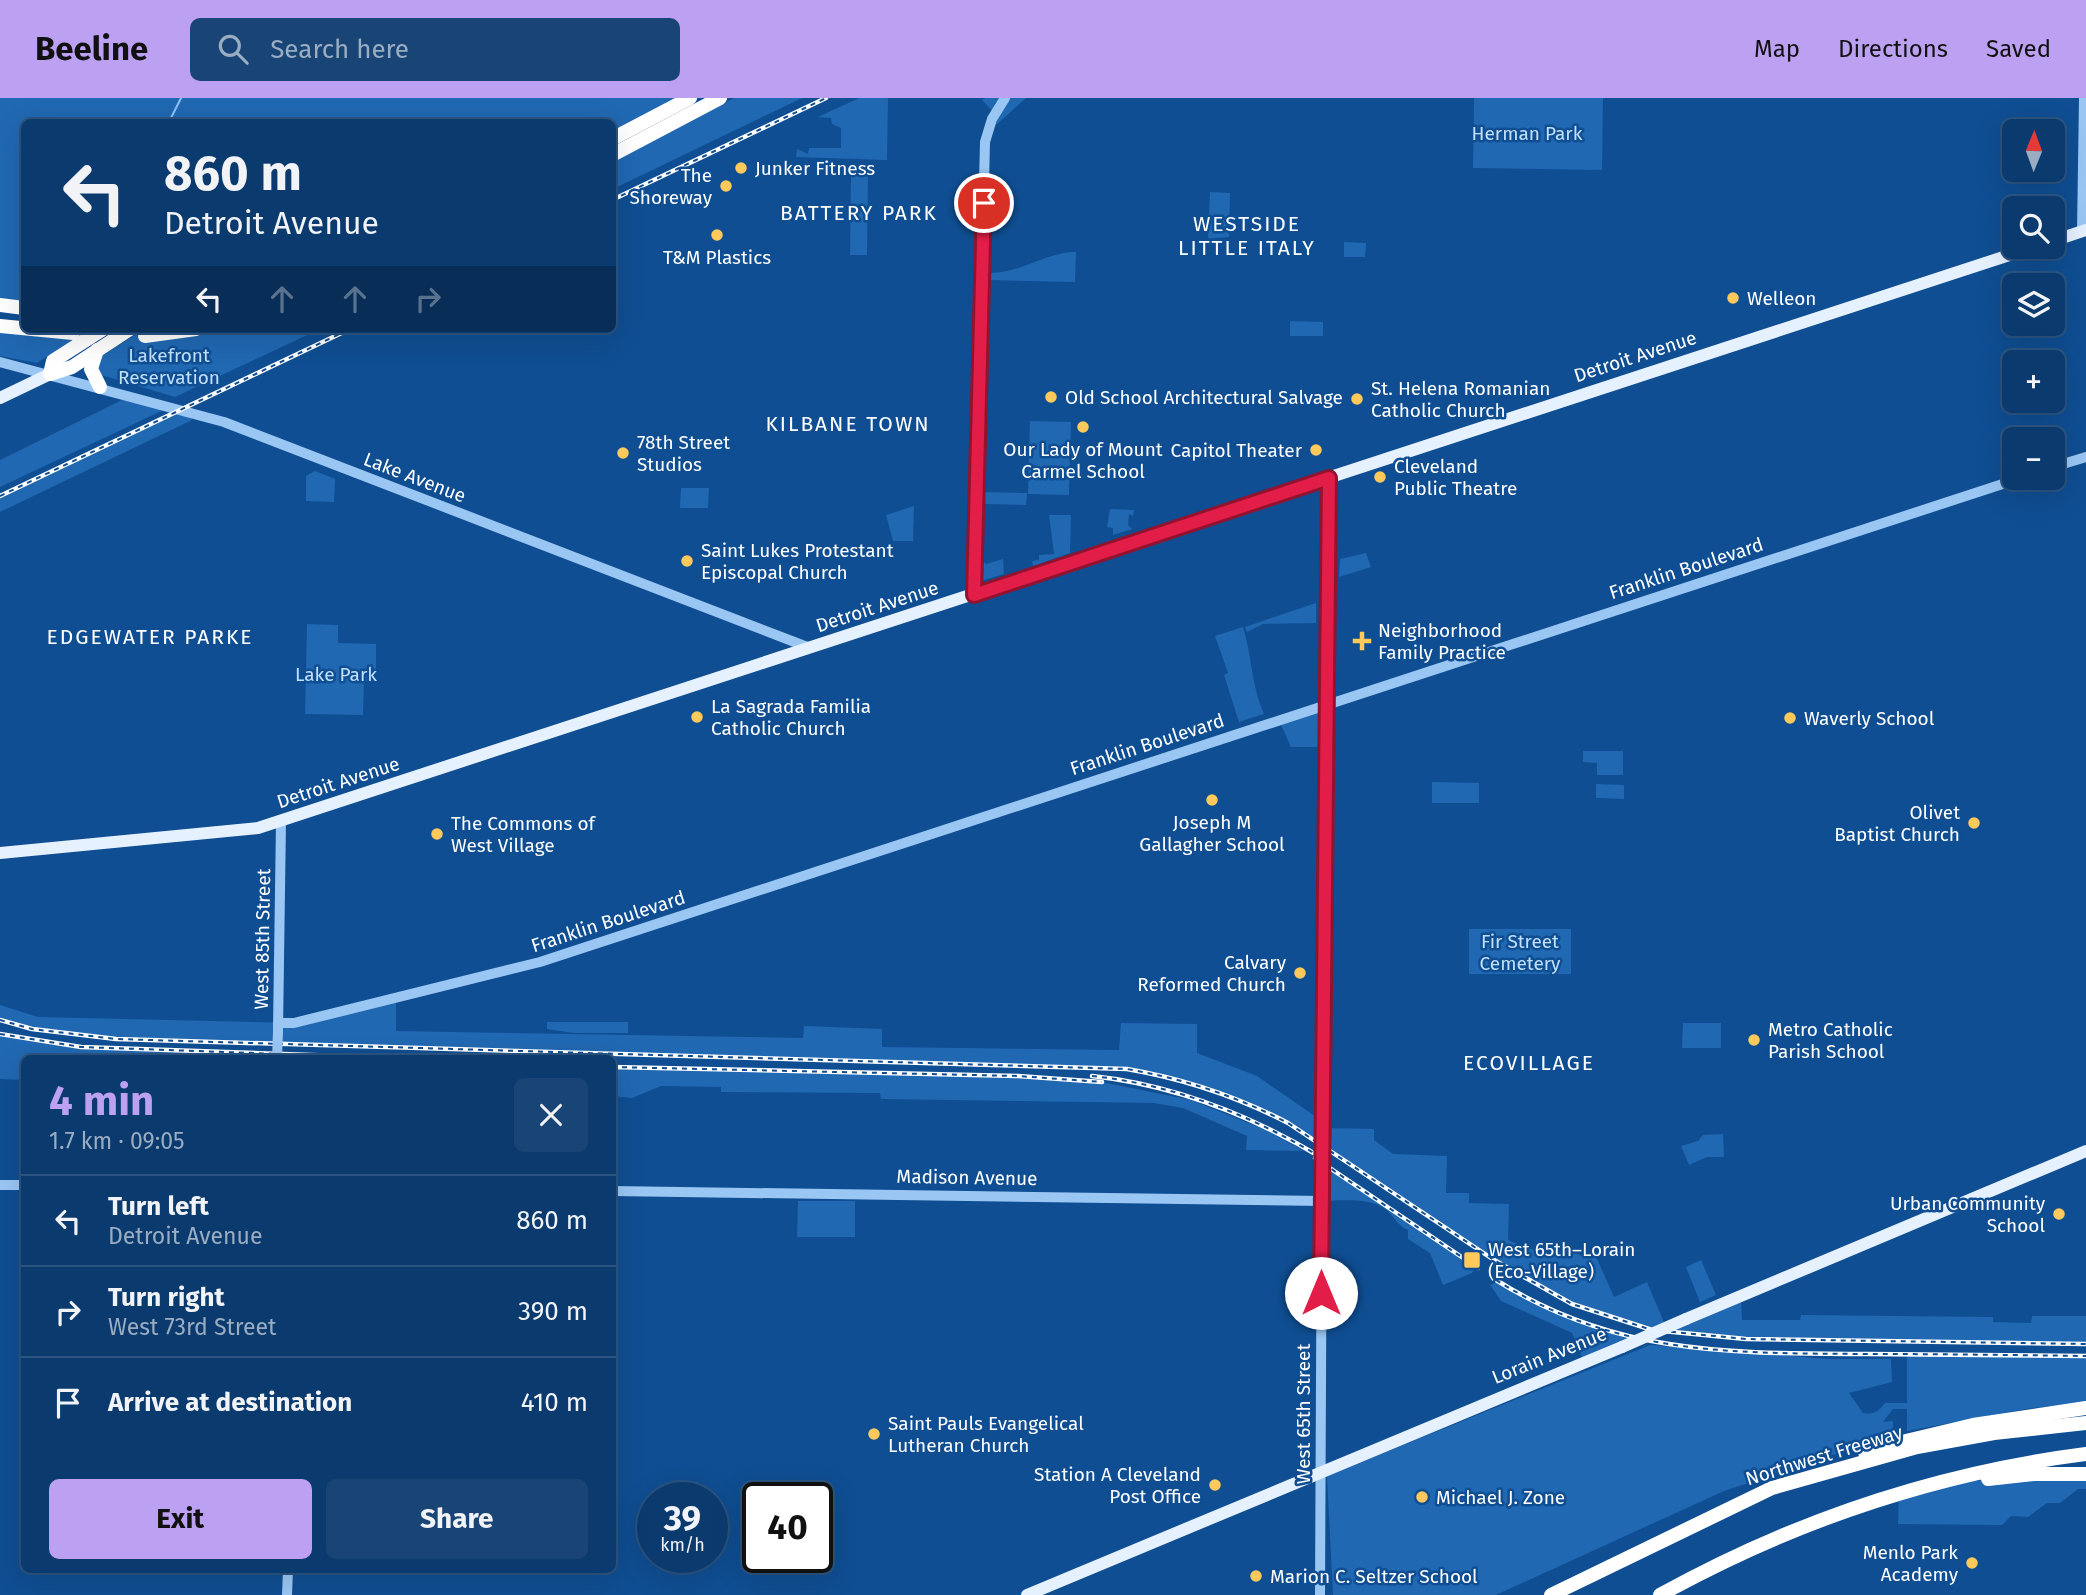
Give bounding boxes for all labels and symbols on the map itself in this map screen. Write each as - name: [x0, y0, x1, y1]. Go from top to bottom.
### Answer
- north arrow: [2002, 119, 2065, 182]
- park label: Herman Park: [1472, 122, 1583, 145]
- place label: Junker Fitness: [755, 157, 875, 180]
- marker: Junker Fitness: [733, 160, 749, 176]
- place label: The Shoreway: [630, 164, 713, 209]
- pin: [954, 173, 1014, 233]
- marker: The Shoreway: [718, 178, 734, 194]
- district label: BATTERY PARK: [780, 200, 938, 226]
- district label: WESTSIDE LITTLE ITALY: [1178, 211, 1316, 261]
- marker: T&M Plastics: [709, 227, 725, 243]
- place label: T&M Plastics: [663, 246, 771, 269]
- place label: Welleon: [1747, 287, 1816, 310]
- marker: Welleon: [1725, 290, 1741, 306]
- street label: Detroit Avenue: [1571, 326, 1699, 387]
- park label: Lakefront Reservation: [118, 344, 220, 389]
- place label: St. Helena Romanian Catholic Church: [1371, 377, 1550, 422]
- place label: Old School Architectural Salvage: [1065, 386, 1343, 409]
- marker: Old School Architectural Salvage: [1043, 389, 1059, 405]
- marker: St. Helena Romanian Catholic Church: [1349, 391, 1365, 407]
- district label: KILBANE TOWN: [765, 411, 931, 437]
- marker: Our Lady of Mount Carmel School: [1075, 419, 1091, 435]
- place label: 78th Street Studios: [637, 431, 730, 476]
- place label: Our Lady of Mount Carmel School: [1003, 438, 1163, 483]
- place label: Capitol Theater: [1171, 439, 1303, 462]
- marker: Capitol Theater: [1308, 442, 1324, 458]
- marker: 78th Street Studios: [615, 445, 631, 461]
- street label: Lake Avenue: [360, 447, 469, 507]
- place label: Cleveland Public Theatre: [1394, 455, 1517, 500]
- marker: Cleveland Public Theatre: [1372, 469, 1388, 485]
- street label: Franklin Boulevard: [1606, 533, 1766, 604]
- place label: Saint Lukes Protestant Episcopal Church: [701, 539, 894, 584]
- marker: Saint Lukes Protestant Episcopal Church: [679, 553, 695, 569]
- street label: Detroit Avenue: [813, 576, 941, 637]
- place label: Neighborhood Family Practice: [1378, 619, 1506, 664]
- district label: EDGEWATER PARKE: [46, 624, 254, 650]
- marker: Neighborhood Family Practice: [1352, 631, 1372, 651]
- park label: Lake Park: [295, 663, 377, 686]
- place label: La Sagrada Familia Catholic Church: [711, 695, 871, 740]
- place label: Waverly School: [1804, 707, 1935, 730]
- marker: La Sagrada Familia Catholic Church: [689, 709, 705, 725]
- street label: Franklin Boulevard: [1067, 709, 1227, 780]
- marker: Waverly School: [1782, 710, 1798, 726]
- street label: Detroit Avenue: [274, 752, 402, 813]
- marker: Joseph M Gallagher School: [1204, 792, 1220, 808]
- place label: Olivet Baptist Church: [1834, 801, 1960, 846]
- place label: Joseph M Gallagher School: [1139, 811, 1285, 856]
- place label: The Commons of West Village: [451, 812, 597, 857]
- marker: Olivet Baptist Church: [1966, 815, 1982, 831]
- marker: The Commons of West Village: [429, 826, 445, 842]
- street label: West 85th Street: [250, 868, 275, 1010]
- street label: Franklin Boulevard: [528, 886, 688, 957]
- park label: Fir Street Cemetery: [1480, 930, 1561, 975]
- place label: Calvary Reformed Church: [1137, 951, 1287, 996]
- marker: Calvary Reformed Church: [1292, 965, 1308, 981]
- place label: Metro Catholic Parish School: [1768, 1018, 1893, 1063]
- marker: Metro Catholic Parish School: [1746, 1032, 1762, 1048]
- district label: ECOVILLAGE: [1463, 1050, 1595, 1076]
- street label: Madison Avenue: [896, 1165, 1038, 1190]
- place label: Urban Community School: [1890, 1192, 2046, 1237]
- marker: Urban Community School: [2051, 1206, 2067, 1222]
- place label: West 65th–Lorain (Eco-Village): [1488, 1238, 1636, 1283]
- marker: West 65th–Lorain (Eco-Village): [1462, 1250, 1482, 1270]
- position arrow: [1284, 1256, 1358, 1330]
- street label: Lorain Avenue: [1488, 1322, 1610, 1389]
- street label: West 65th Street: [1292, 1344, 1315, 1484]
- place label: Saint Pauls Evangelical Lutheran Church: [888, 1412, 1084, 1457]
- street label: Northwest Freeway: [1743, 1420, 1906, 1490]
- marker: Saint Pauls Evangelical Lutheran Church: [866, 1426, 882, 1442]
- place label: Station A Cleveland Post Office: [1034, 1463, 1201, 1508]
- marker: Station A Cleveland Post Office: [1207, 1477, 1223, 1493]
- speed limit sign: 40: [742, 1482, 833, 1573]
- place label: Michael J. Zone: [1436, 1486, 1565, 1509]
- marker: Michael J. Zone: [1414, 1489, 1430, 1505]
- place label: Menlo Park Academy: [1863, 1541, 1959, 1586]
- marker: Menlo Park Academy: [1964, 1555, 1980, 1571]
- place label: Marion C. Seltzer School: [1270, 1565, 1478, 1588]
- marker: Marion C. Seltzer School: [1248, 1568, 1264, 1584]

